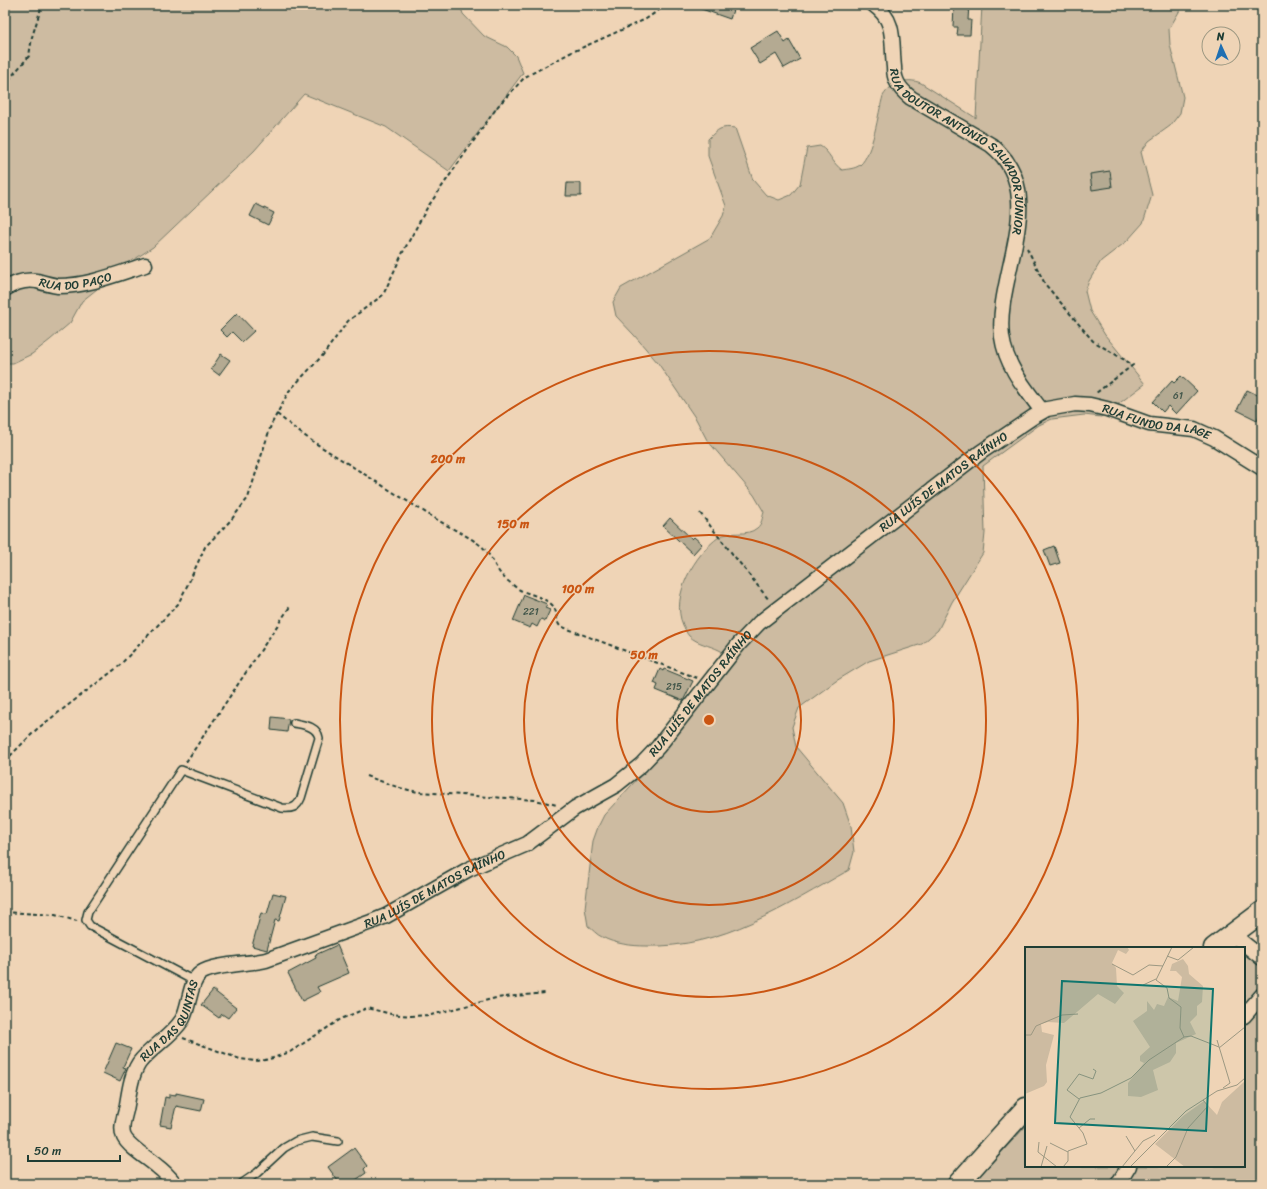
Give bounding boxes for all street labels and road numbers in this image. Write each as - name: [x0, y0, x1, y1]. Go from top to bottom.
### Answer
- street label: RUA DOUTOR ANTÓNIO SALVADOR JÚNIOR: [883, 67, 1030, 236]
- street label: RUA DO PAÇO: [36, 266, 115, 297]
- street label: RUA FUNDO DA LAGE: [1100, 397, 1216, 447]
- street label: RUA LUÍS DE MATOS RAÍNHO: [874, 426, 1013, 538]
- street label: RUA LUÍS DE MATOS RAÍNHO: [643, 625, 758, 762]
- street label: RUA LUÍS DE MATOS RAÍNHO: [361, 843, 509, 935]
- street label: RUA DAS QUINTAS: [134, 976, 205, 1067]

